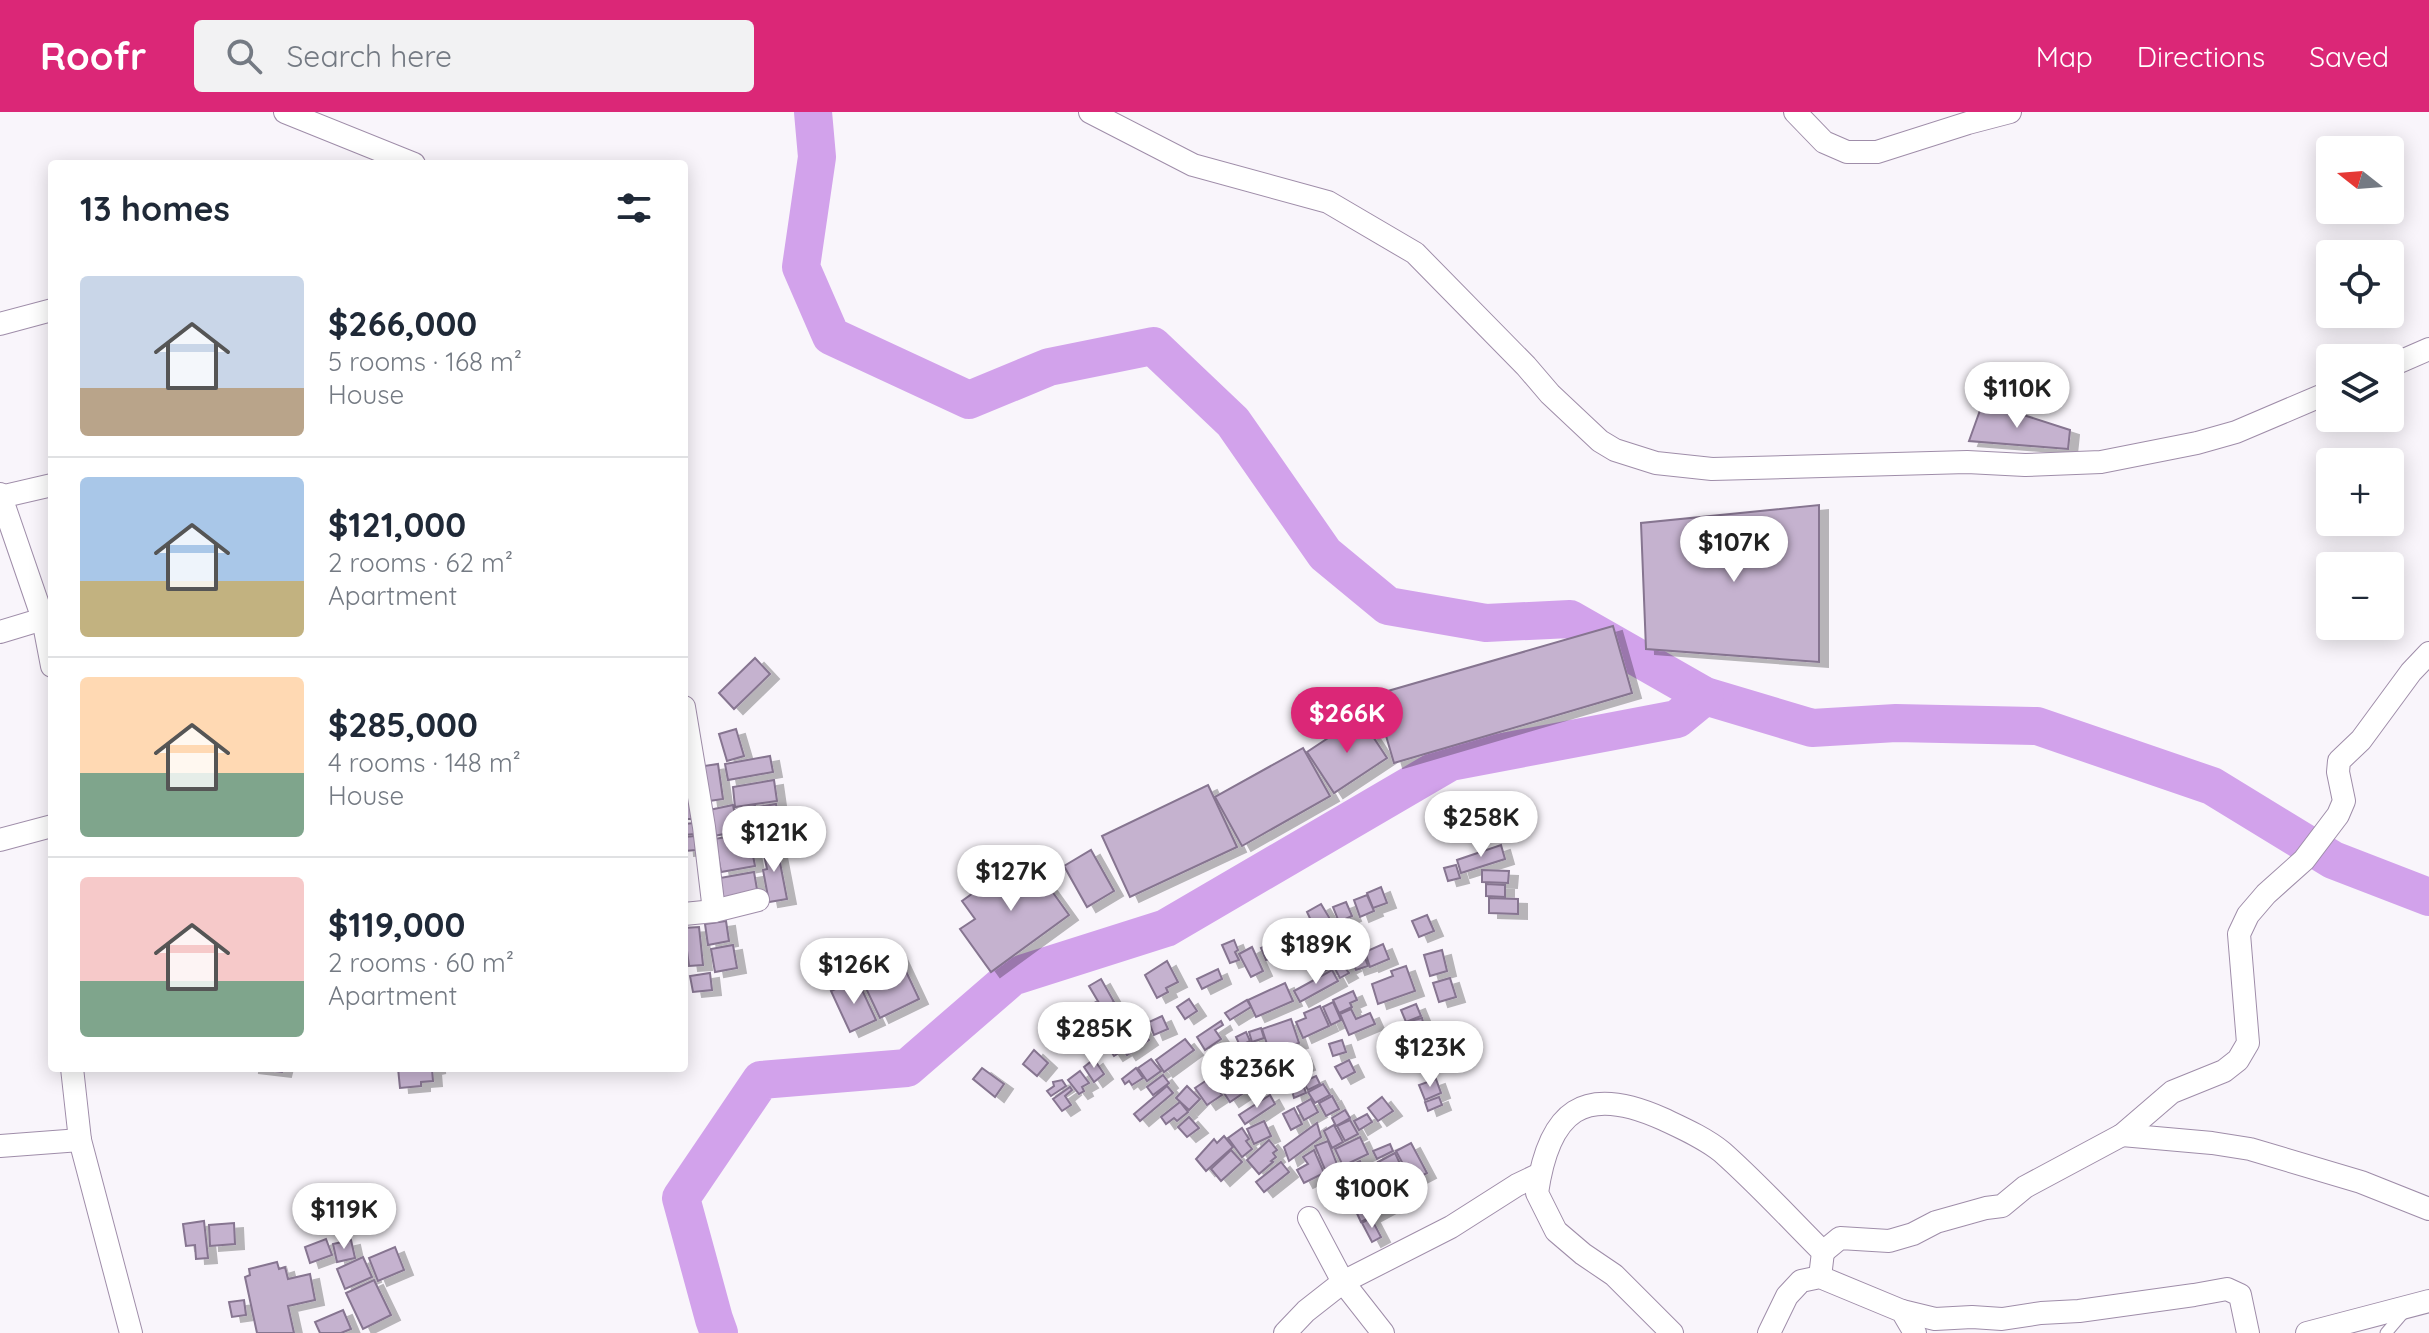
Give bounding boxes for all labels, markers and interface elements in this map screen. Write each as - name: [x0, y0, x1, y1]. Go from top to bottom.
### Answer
- search box: [194, 20, 754, 92]
- text: Roofr: [40, 32, 146, 80]
- icon: search: [222, 34, 266, 78]
- text: Search here: [286, 37, 452, 75]
- text: Map: [2036, 39, 2093, 74]
- text: Directions: [2137, 39, 2265, 74]
- text: Saved: [2309, 39, 2389, 74]
- north arrow: [2316, 136, 2404, 224]
- map controls: [2316, 136, 2404, 640]
- icon: filters: [612, 186, 656, 230]
- text: 13 homes: [80, 187, 230, 230]
- button: locate: [2316, 240, 2404, 328]
- text: $266,000: [328, 302, 477, 345]
- icon: home: [144, 308, 240, 404]
- button: layers: [2316, 344, 2404, 432]
- text: 5 rooms · 168 m²: [328, 345, 522, 378]
- pin: $110K: [1961, 362, 2073, 430]
- text: $110K: [1983, 371, 2051, 404]
- text: House: [328, 378, 404, 411]
- button: +: [2316, 448, 2404, 536]
- text: $121,000: [328, 503, 466, 546]
- icon: home: [144, 509, 240, 605]
- pin: $107K: [1678, 516, 1790, 584]
- text: $107K: [1698, 525, 1770, 558]
- text: 2 rooms · 62 m²: [328, 546, 513, 579]
- button: −: [2316, 552, 2404, 640]
- text: Apartment: [328, 579, 457, 612]
- pin: $266K: [1291, 687, 1403, 755]
- text: $266K: [1309, 696, 1385, 729]
- text: $285,000: [328, 703, 478, 746]
- icon: home: [144, 709, 240, 805]
- text: 4 rooms · 148 m²: [328, 746, 521, 779]
- text: House: [328, 779, 404, 812]
- pin: $258K: [1425, 791, 1537, 859]
- text: $258K: [1443, 800, 1519, 833]
- pin: $121K: [718, 806, 830, 874]
- text: $121K: [740, 815, 808, 848]
- pin: $127K: [955, 845, 1067, 913]
- text: $127K: [975, 854, 1047, 887]
- text: $119,000: [328, 903, 465, 946]
- icon: home: [144, 909, 240, 1005]
- pin: $189K: [1260, 918, 1372, 986]
- text: $189K: [1280, 927, 1352, 960]
- pin: $126K: [798, 938, 910, 1006]
- text: 2 rooms · 60 m²: [328, 946, 514, 979]
- text: $126K: [818, 947, 890, 980]
- text: Apartment: [328, 979, 457, 1012]
- pin: $285K: [1038, 1002, 1150, 1070]
- text: $285K: [1056, 1011, 1132, 1044]
- pin: $123K: [1374, 1021, 1486, 1089]
- text: $123K: [1394, 1030, 1466, 1063]
- pin: $236K: [1201, 1042, 1313, 1110]
- text: $236K: [1219, 1051, 1295, 1084]
- pin: $100K: [1316, 1162, 1428, 1230]
- text: $100K: [1335, 1171, 1409, 1204]
- pin: $119K: [288, 1183, 400, 1251]
- text: $119K: [310, 1192, 378, 1225]

